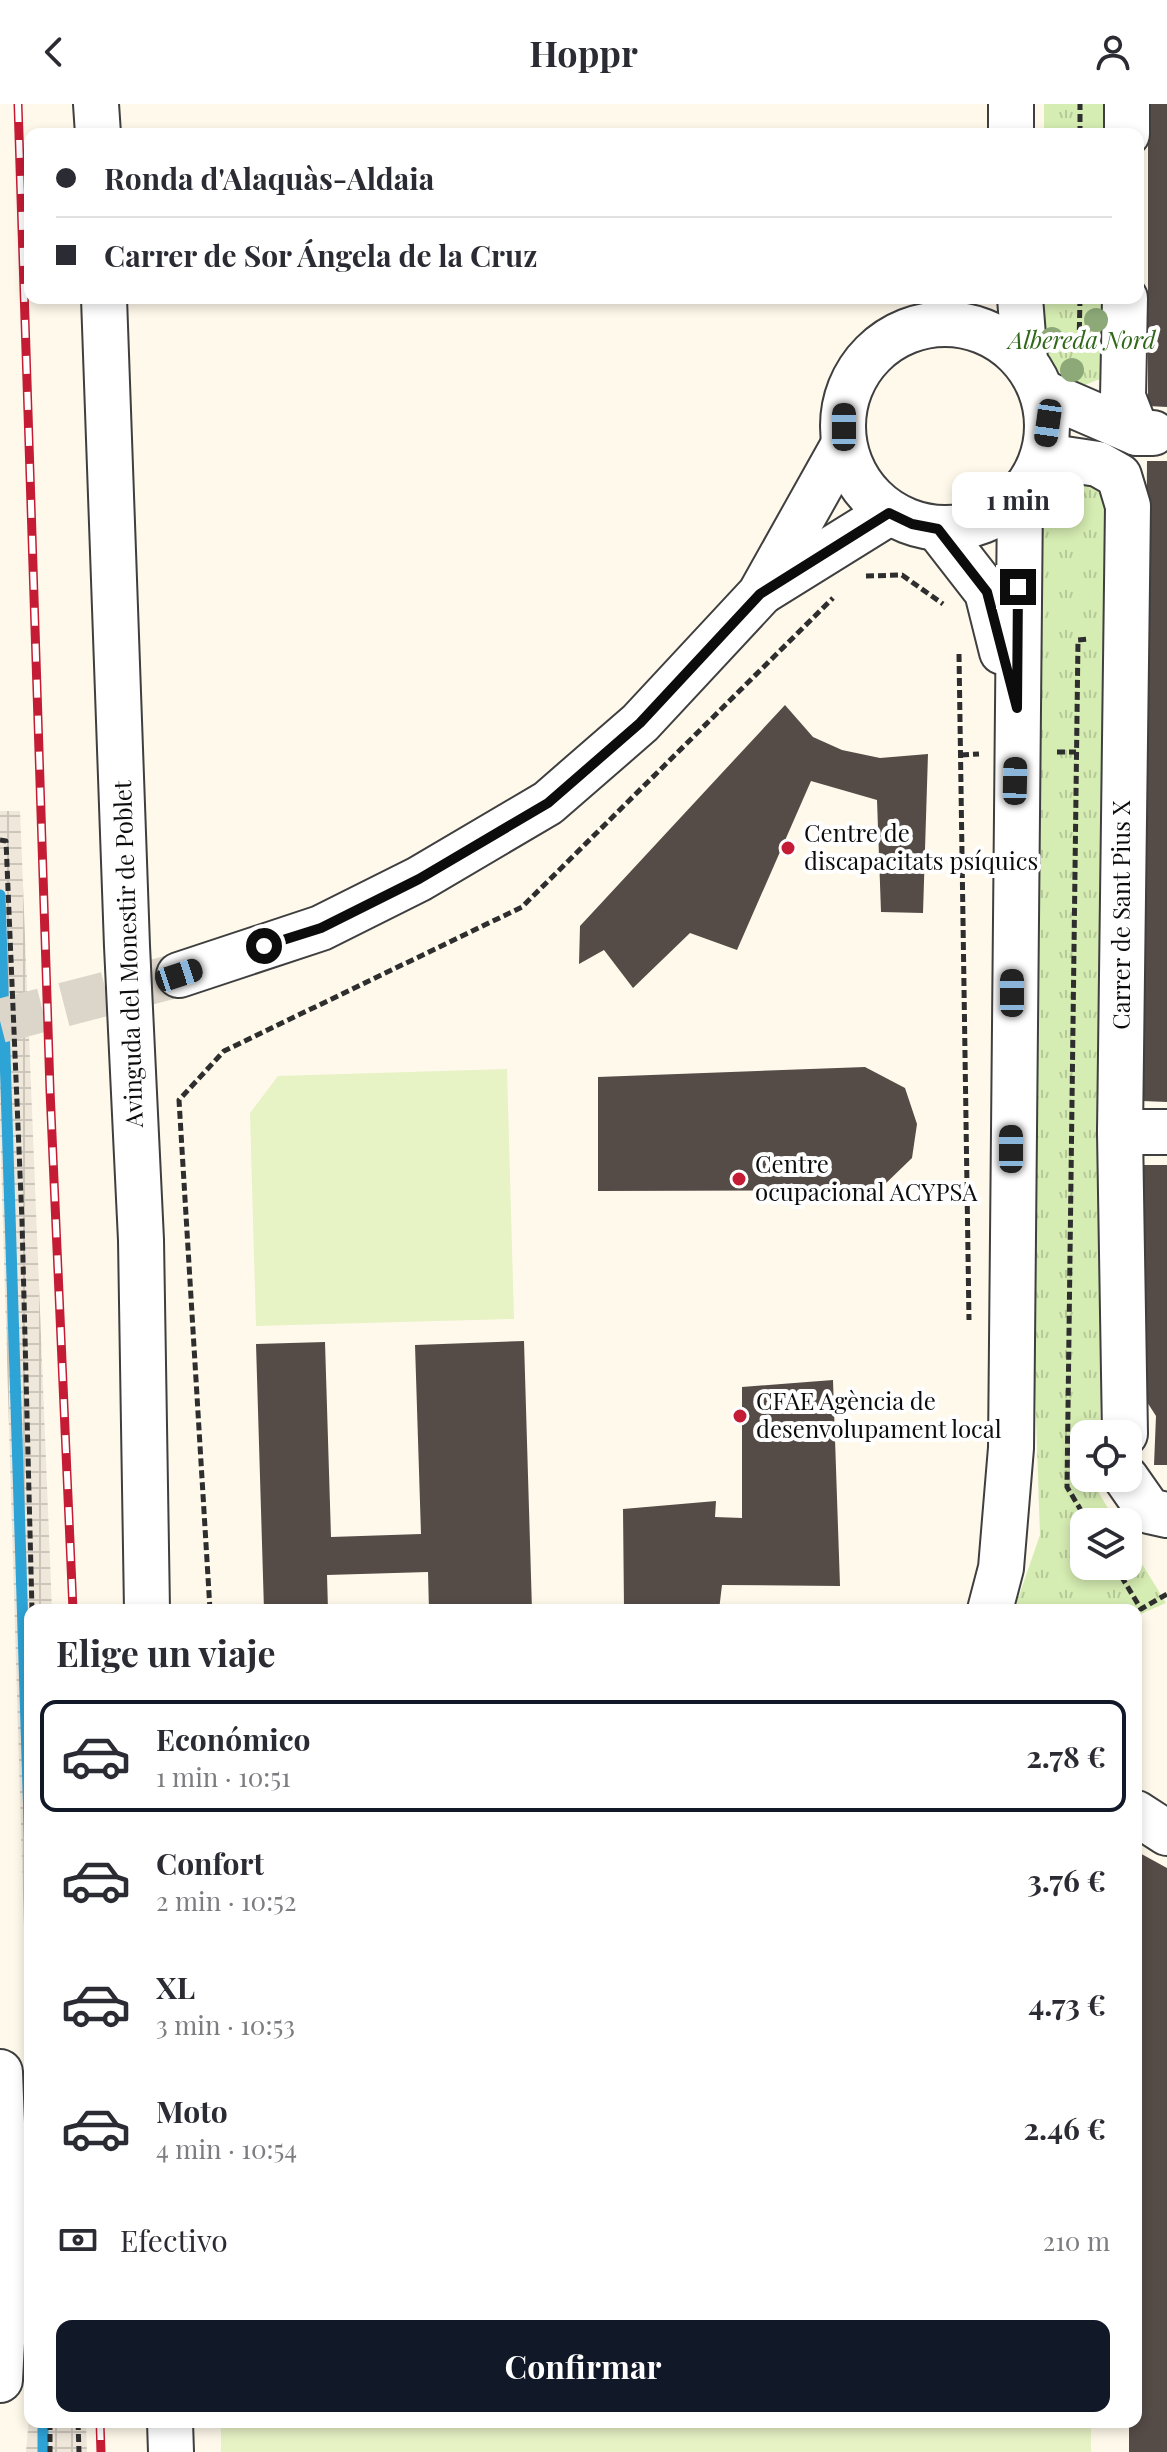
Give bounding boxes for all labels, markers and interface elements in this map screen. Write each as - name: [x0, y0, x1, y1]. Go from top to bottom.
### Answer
- text: Hoppr: [529, 28, 638, 76]
- icon: back: [32, 30, 76, 74]
- icon: person: [1091, 30, 1135, 74]
- text: Ronda d'Alaquàs-Aldaia: [104, 158, 434, 198]
- text: Carrer de Sor Ángela de la Cruz: [104, 235, 537, 275]
- park label: Albereda Nord: [1005, 323, 1157, 355]
- car: [1033, 398, 1063, 448]
- car: [832, 403, 856, 451]
- callout: 1 min: [952, 471, 1084, 527]
- text: 1 min: [986, 482, 1050, 517]
- route end: [1000, 569, 1036, 605]
- car: [1003, 757, 1027, 805]
- street label: Avinguda del Monestir de Poblet: [105, 780, 149, 1129]
- street label: Carrer de Sant Pius X: [1104, 799, 1136, 1030]
- place label: Centre de discapacitats psíquics: [804, 816, 1038, 876]
- marker: Centre de discapacitats psíquics: [779, 839, 797, 857]
- route start: [246, 928, 282, 964]
- car: [152, 956, 206, 994]
- car: [1000, 969, 1024, 1017]
- car: [999, 1125, 1023, 1173]
- place label: Centre ocupacional ACYPSA: [755, 1147, 978, 1207]
- marker: Centre ocupacional ACYPSA: [730, 1170, 748, 1188]
- place label: CFAE Agència de desenvolupament local: [756, 1384, 1002, 1444]
- marker: CFAE Agència de desenvolupament local: [731, 1407, 749, 1425]
- map controls: [1070, 1420, 1142, 1580]
- button: locate: [1070, 1420, 1142, 1492]
- button: layers: [1070, 1508, 1142, 1580]
- text: Elige un viaje: [56, 1628, 276, 1676]
- text: Económico: [156, 1719, 311, 1759]
- icon: car: [60, 1720, 132, 1792]
- text: 2.78 €: [1026, 1736, 1106, 1776]
- text: 1 min · 10:51: [156, 1759, 291, 1794]
- text: Confort: [156, 1843, 264, 1883]
- icon: car: [60, 1844, 132, 1916]
- text: 3.76 €: [1027, 1860, 1106, 1900]
- text: 2 min · 10:52: [156, 1883, 296, 1918]
- text: XL: [156, 1967, 195, 2007]
- icon: car: [60, 1968, 132, 2040]
- text: 4.73 €: [1028, 1984, 1106, 2024]
- text: 3 min · 10:53: [156, 2007, 295, 2042]
- text: Moto: [156, 2091, 228, 2131]
- icon: car: [60, 2092, 132, 2164]
- text: 2.46 €: [1023, 2108, 1106, 2148]
- text: 4 min · 10:54: [156, 2131, 297, 2166]
- icon: cash: [56, 2218, 100, 2262]
- text: Efectivo: [120, 2220, 228, 2260]
- text: 210 m: [1043, 2223, 1110, 2258]
- button: Confirmar: [56, 2320, 1110, 2412]

